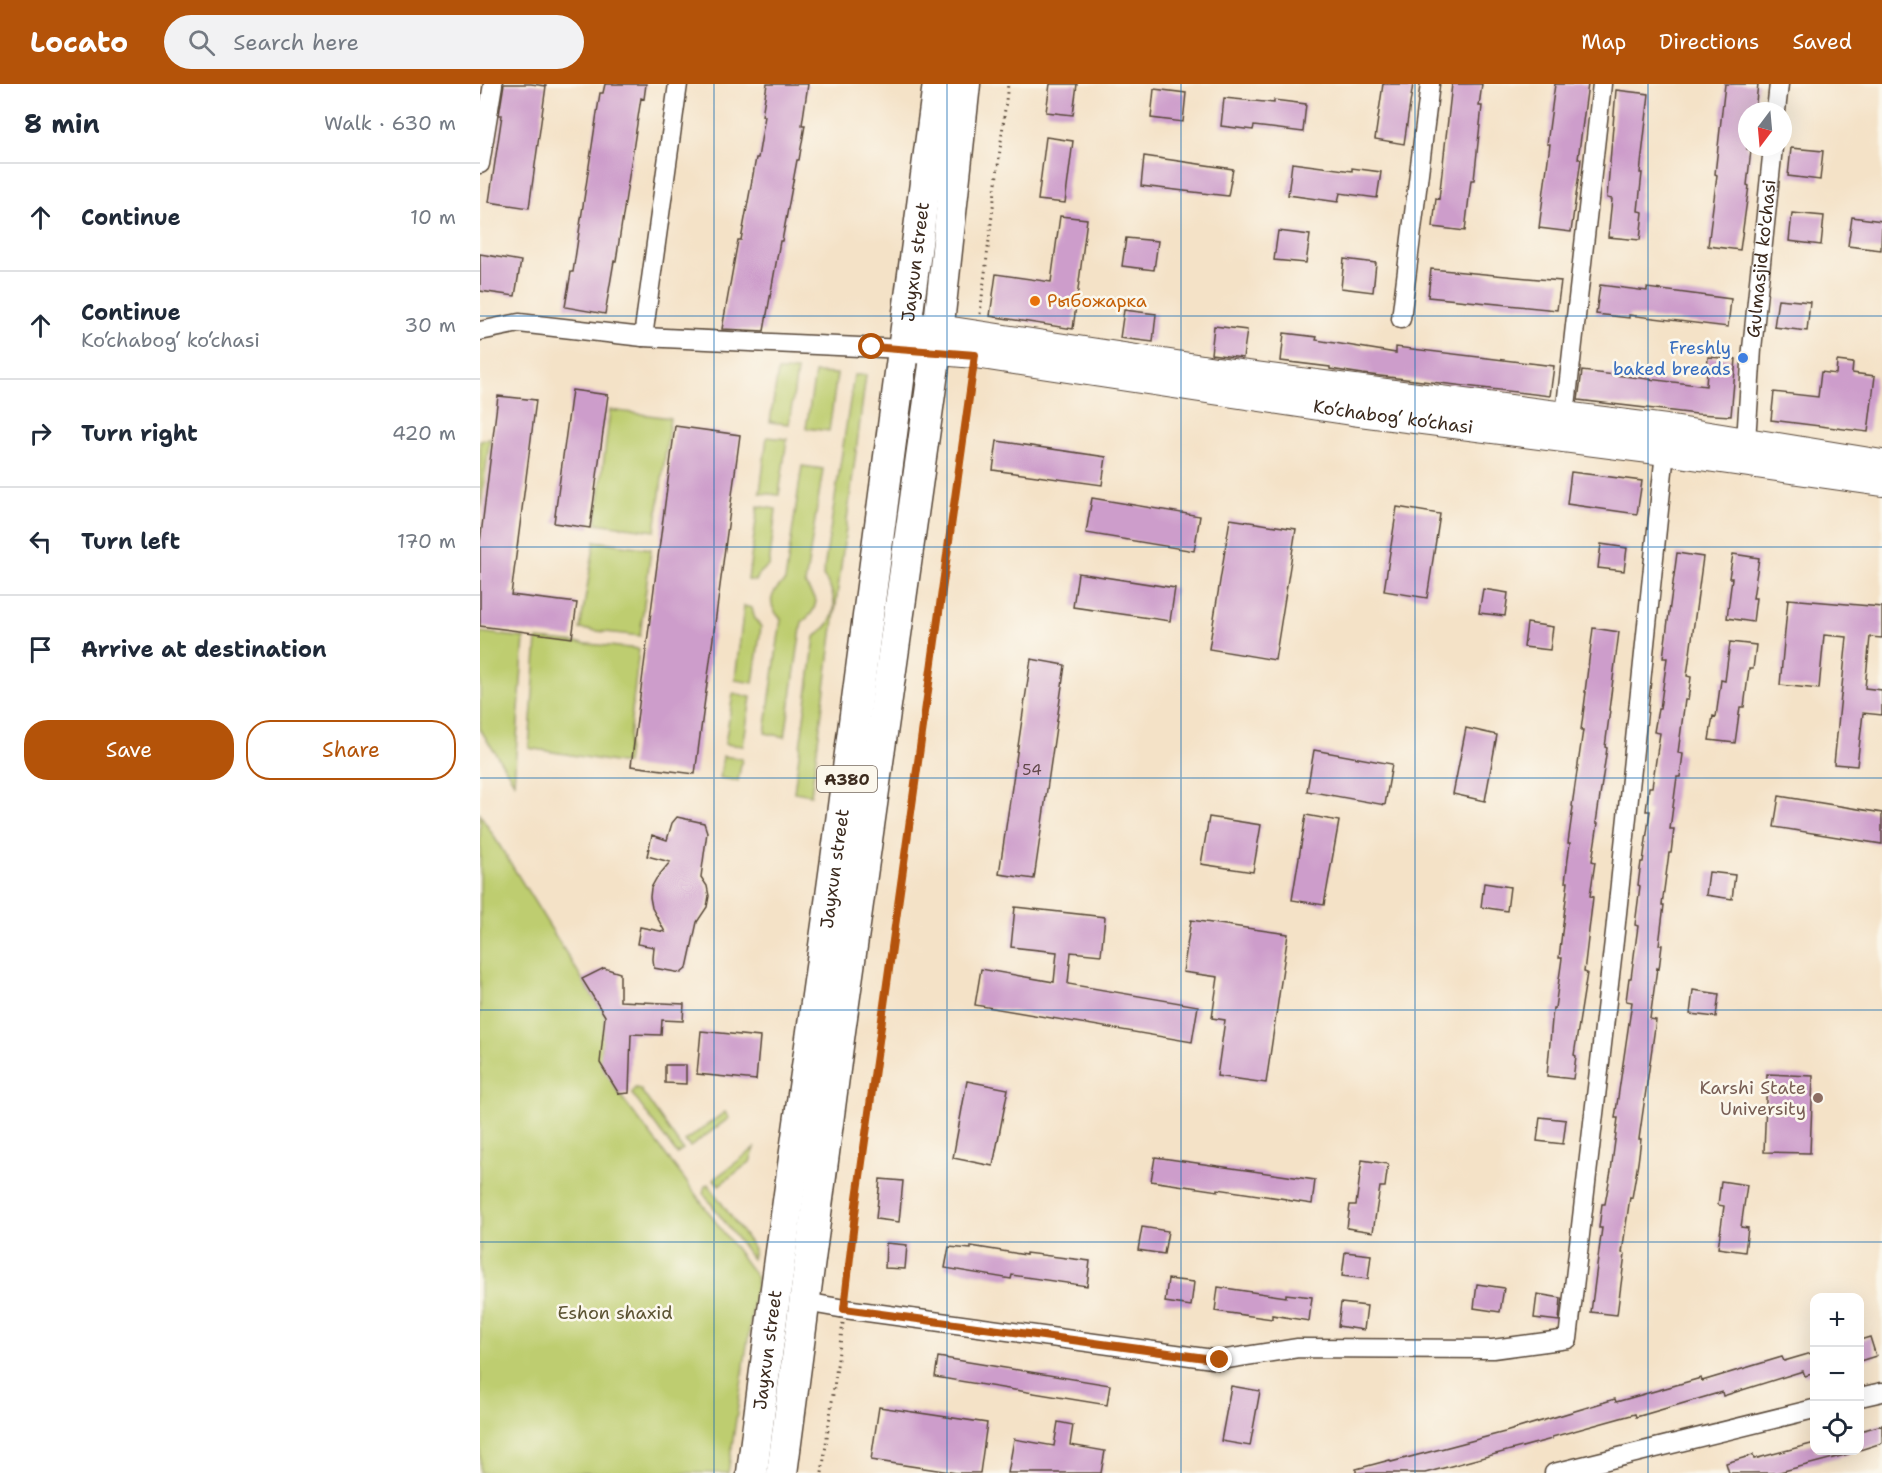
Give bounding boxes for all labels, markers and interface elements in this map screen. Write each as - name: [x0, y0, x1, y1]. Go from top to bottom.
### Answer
- search box: [164, 15, 584, 69]
- text: Locato: [30, 23, 128, 61]
- icon: search: [185, 26, 218, 59]
- text: Search here: [233, 28, 359, 57]
- text: Map: [1581, 28, 1626, 56]
- text: Directions: [1659, 28, 1759, 56]
- text: Saved: [1792, 28, 1852, 56]
- north arrow: [1738, 102, 1792, 156]
- text: 8 min: [24, 106, 100, 141]
- text: Walk · 630 m: [324, 110, 456, 136]
- street label: Gulmasjid ko'chasi: [1741, 178, 1782, 339]
- icon: ahead: [24, 201, 57, 234]
- street label: Jayxun street: [896, 201, 935, 323]
- text: Continue: [81, 203, 181, 232]
- text: 10 m: [410, 204, 456, 230]
- place label: Рыбожарка: [1047, 289, 1147, 313]
- marker: Рыбожарка: [1028, 294, 1042, 308]
- text: Continue: [81, 298, 181, 327]
- icon: ahead: [24, 309, 57, 342]
- text: 30 m: [404, 312, 456, 338]
- text: Ko‘chabog‘ ko‘chasi: [81, 327, 260, 353]
- route start: [858, 333, 884, 359]
- place label: Freshly baked breads: [1613, 336, 1731, 381]
- marker: Freshly baked breads: [1736, 351, 1750, 365]
- street label: Ko‘chabog‘ ko‘chasi: [1312, 394, 1475, 439]
- icon: right: [24, 417, 57, 450]
- text: Turn right: [81, 419, 198, 448]
- text: 420 m: [392, 420, 456, 446]
- icon: left: [24, 525, 57, 558]
- text: Turn left: [81, 527, 180, 556]
- text: 170 m: [397, 528, 456, 554]
- icon: arrive: [24, 633, 57, 666]
- text: Arrive at destination: [81, 635, 327, 664]
- button: Save: [24, 720, 234, 780]
- button: Share: [246, 720, 456, 780]
- house number: 54: [1022, 760, 1042, 780]
- road number: A380: [817, 766, 877, 792]
- street label: Jayxun street: [815, 807, 855, 930]
- place label: Karshi State University: [1699, 1076, 1806, 1121]
- marker: Karshi State University: [1811, 1091, 1825, 1105]
- street label: Jayxun street: [748, 1288, 788, 1411]
- map controls: [1810, 1293, 1864, 1455]
- button: +: [1810, 1293, 1864, 1347]
- park label: Eshon shaxid: [557, 1301, 673, 1325]
- route end: [1206, 1346, 1232, 1372]
- button: −: [1810, 1347, 1864, 1401]
- button: locate: [1810, 1401, 1864, 1455]

